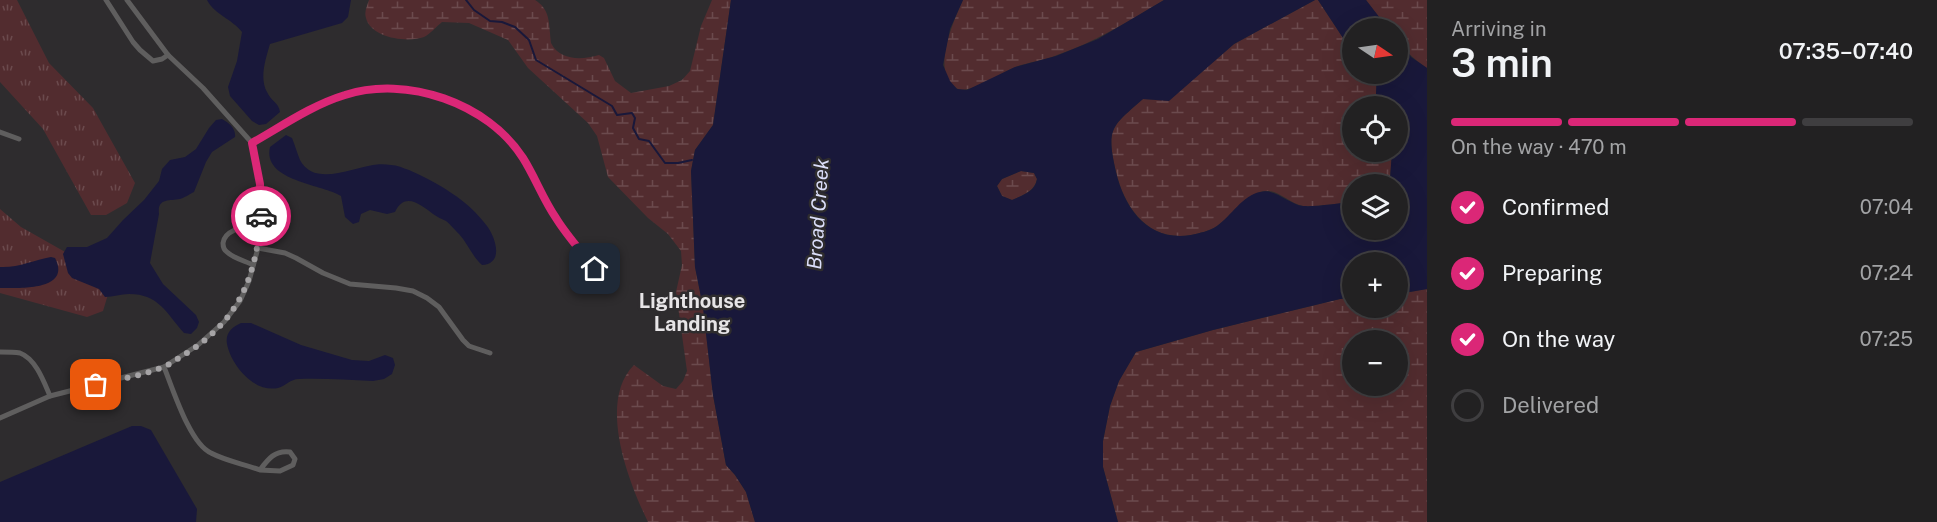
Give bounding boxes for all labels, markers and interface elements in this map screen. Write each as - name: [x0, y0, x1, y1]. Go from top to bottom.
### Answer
- text: Arriving in: [1451, 17, 1546, 41]
- north arrow: [1342, 18, 1408, 84]
- map controls: [1342, 18, 1408, 396]
- text: 07:35–07:40: [1779, 38, 1913, 64]
- text: 3 min: [1451, 40, 1553, 86]
- button: locate: [1342, 96, 1408, 162]
- text: On the way · 470 m: [1451, 135, 1627, 159]
- water label: Broad Creek: [802, 157, 834, 270]
- button: layers: [1342, 174, 1408, 240]
- courier: [231, 186, 291, 246]
- icon: check: [1451, 191, 1484, 224]
- text: Confirmed: [1502, 194, 1609, 220]
- text: 07:04: [1860, 195, 1913, 219]
- icon: car: [245, 200, 278, 233]
- pin: [569, 243, 620, 294]
- icon: home: [578, 252, 611, 285]
- button: +: [1342, 252, 1408, 318]
- icon: check: [1451, 257, 1484, 290]
- text: Preparing: [1502, 260, 1603, 286]
- text: 07:24: [1860, 261, 1913, 285]
- district label: Lighthouse Landing: [639, 289, 745, 336]
- icon: check: [1451, 323, 1484, 356]
- text: On the way: [1502, 326, 1615, 352]
- text: 07:25: [1859, 327, 1913, 351]
- button: −: [1342, 330, 1408, 396]
- pin: [70, 359, 121, 410]
- icon: bag: [79, 368, 112, 401]
- text: Delivered: [1502, 392, 1599, 418]

